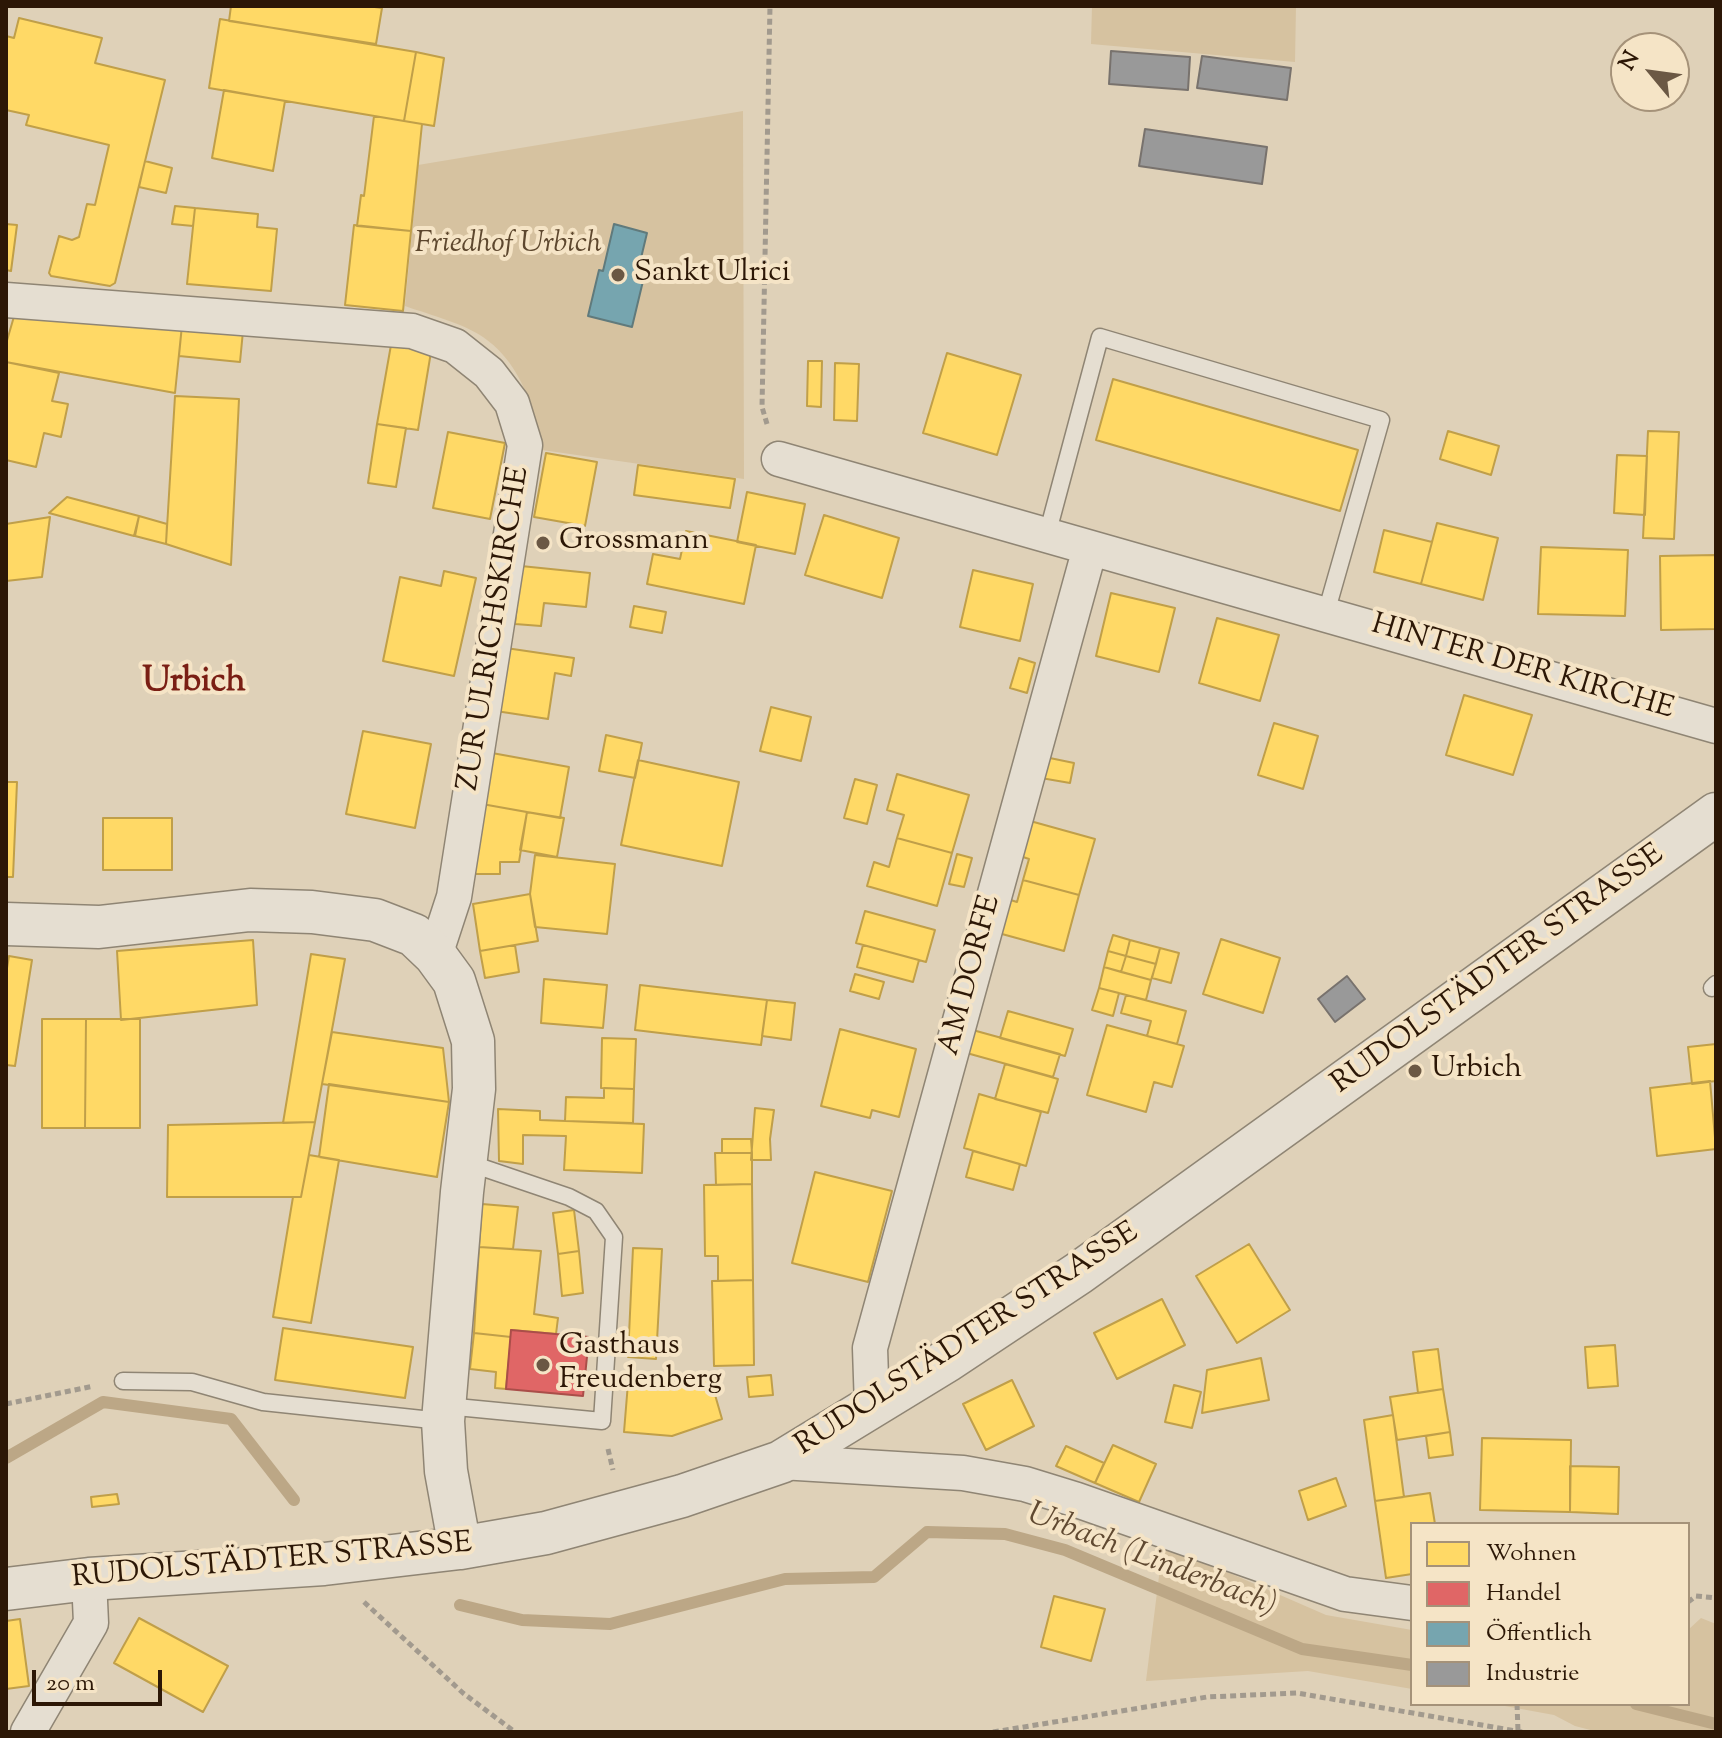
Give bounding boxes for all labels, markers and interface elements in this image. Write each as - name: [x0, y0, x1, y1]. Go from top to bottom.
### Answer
- north arrow: [1610, 32, 1690, 112]
- text: N: [1613, 46, 1649, 77]
- park label: Friedhof Urbich: [414, 228, 602, 264]
- place label: Sankt Ulrici: [634, 257, 790, 293]
- marker: Sankt Ulrici: [609, 266, 627, 284]
- street label: ZUR ULRICHSKIRCHE: [453, 465, 539, 793]
- place label: Grossmann: [559, 525, 709, 561]
- marker: Grossmann: [534, 534, 552, 552]
- street label: HINTER DER KIRCHE: [1367, 609, 1677, 729]
- district label: Urbich: [142, 664, 246, 704]
- street label: RUDOLSTÄDTER STRASSE: [1326, 838, 1672, 1104]
- street label: AM DORFE: [933, 892, 1011, 1060]
- place label: Urbich: [1431, 1053, 1522, 1089]
- marker: Urbich: [1406, 1062, 1424, 1080]
- street label: RUDOLSTÄDTER STRASSE: [790, 1217, 1146, 1465]
- place label: Gasthaus Freudenberg: [559, 1330, 722, 1400]
- marker: Gasthaus Freudenberg: [534, 1356, 552, 1374]
- water label: Urbach (Linderbach): [1021, 1497, 1281, 1627]
- legend: [1410, 1522, 1690, 1706]
- street label: RUDOLSTÄDTER STRASSE: [70, 1528, 474, 1598]
- text: Wohnen: [1486, 1537, 1577, 1571]
- text: Handel: [1486, 1577, 1561, 1611]
- text: Öffentlich: [1486, 1617, 1592, 1651]
- scale bar: [36, 1654, 166, 1704]
- text: Industrie: [1486, 1657, 1579, 1691]
- text: 20 m: [46, 1667, 95, 1701]

